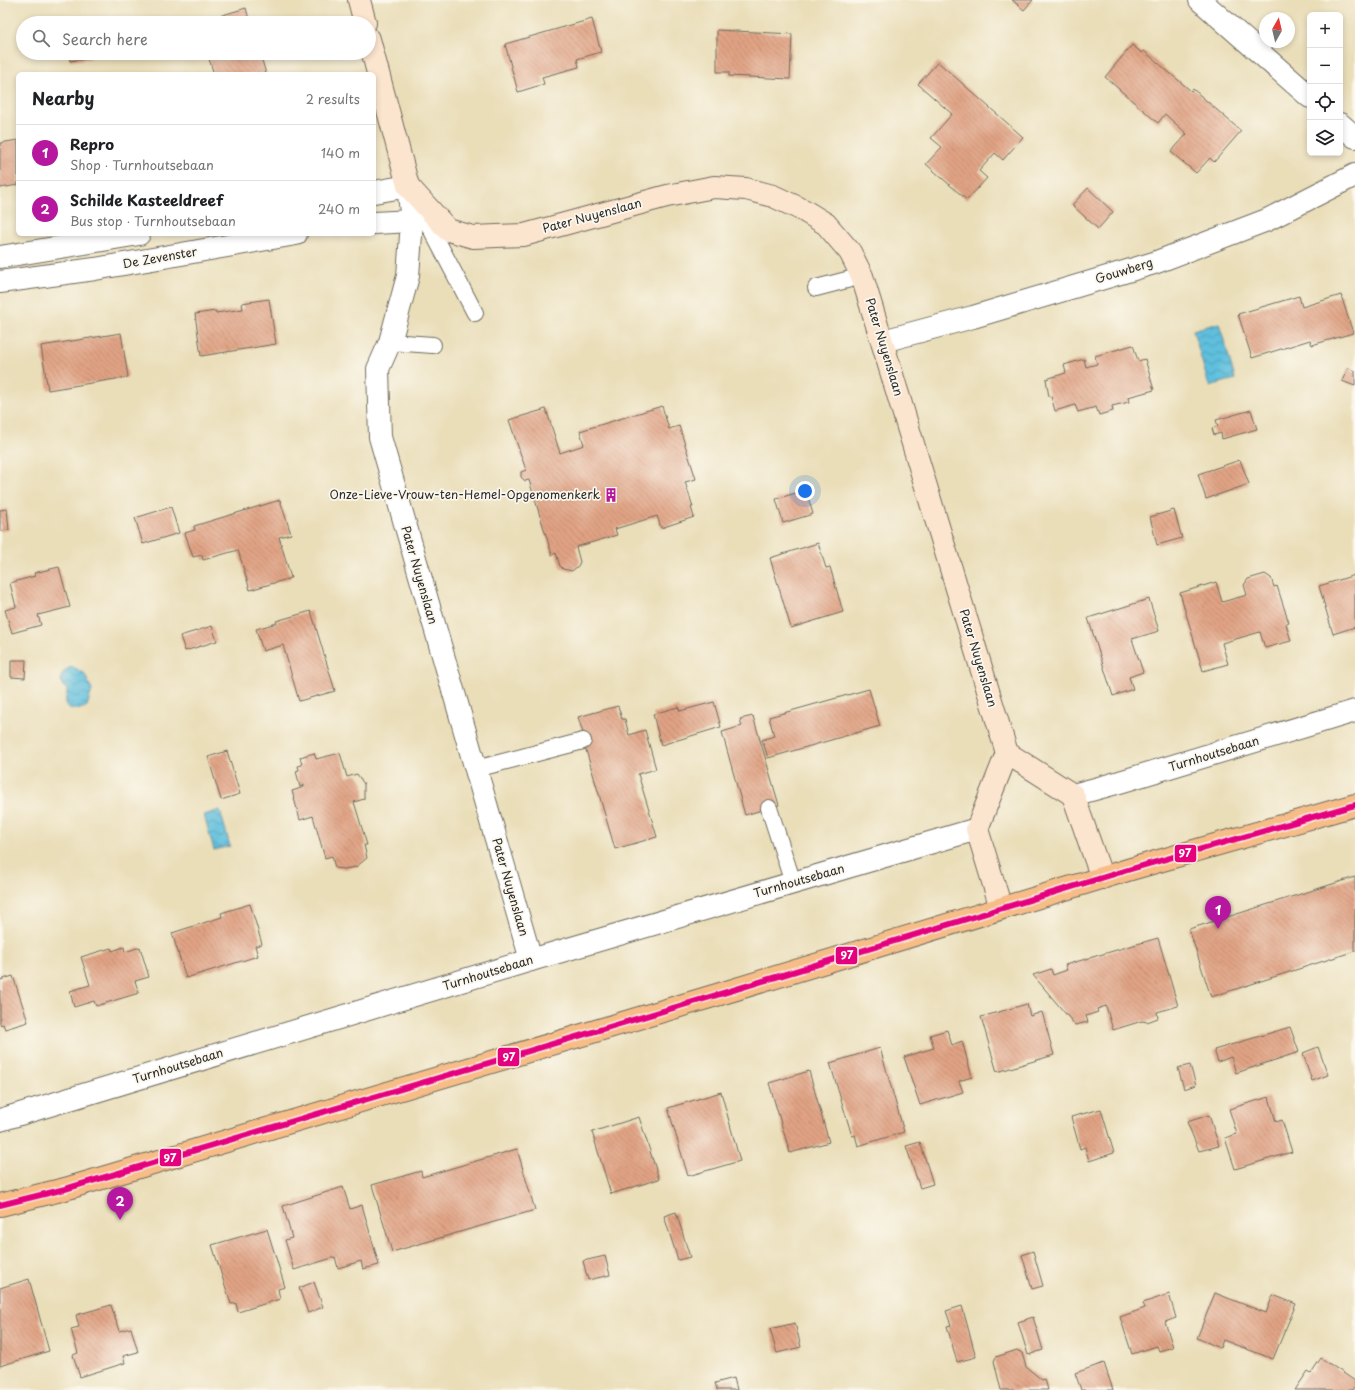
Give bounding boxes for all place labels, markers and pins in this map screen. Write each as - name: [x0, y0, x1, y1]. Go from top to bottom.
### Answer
- place label: Onze-Lieve-Vrouw-ten-Hemel-Opgenomenkerk: [329, 485, 600, 503]
- building icon: Onze-Lieve-Vrouw-ten-Hemel-Opgenomenkerk: [603, 487, 619, 503]
- pin: 1: [1205, 896, 1231, 929]
- pin: 2: [107, 1187, 133, 1220]

